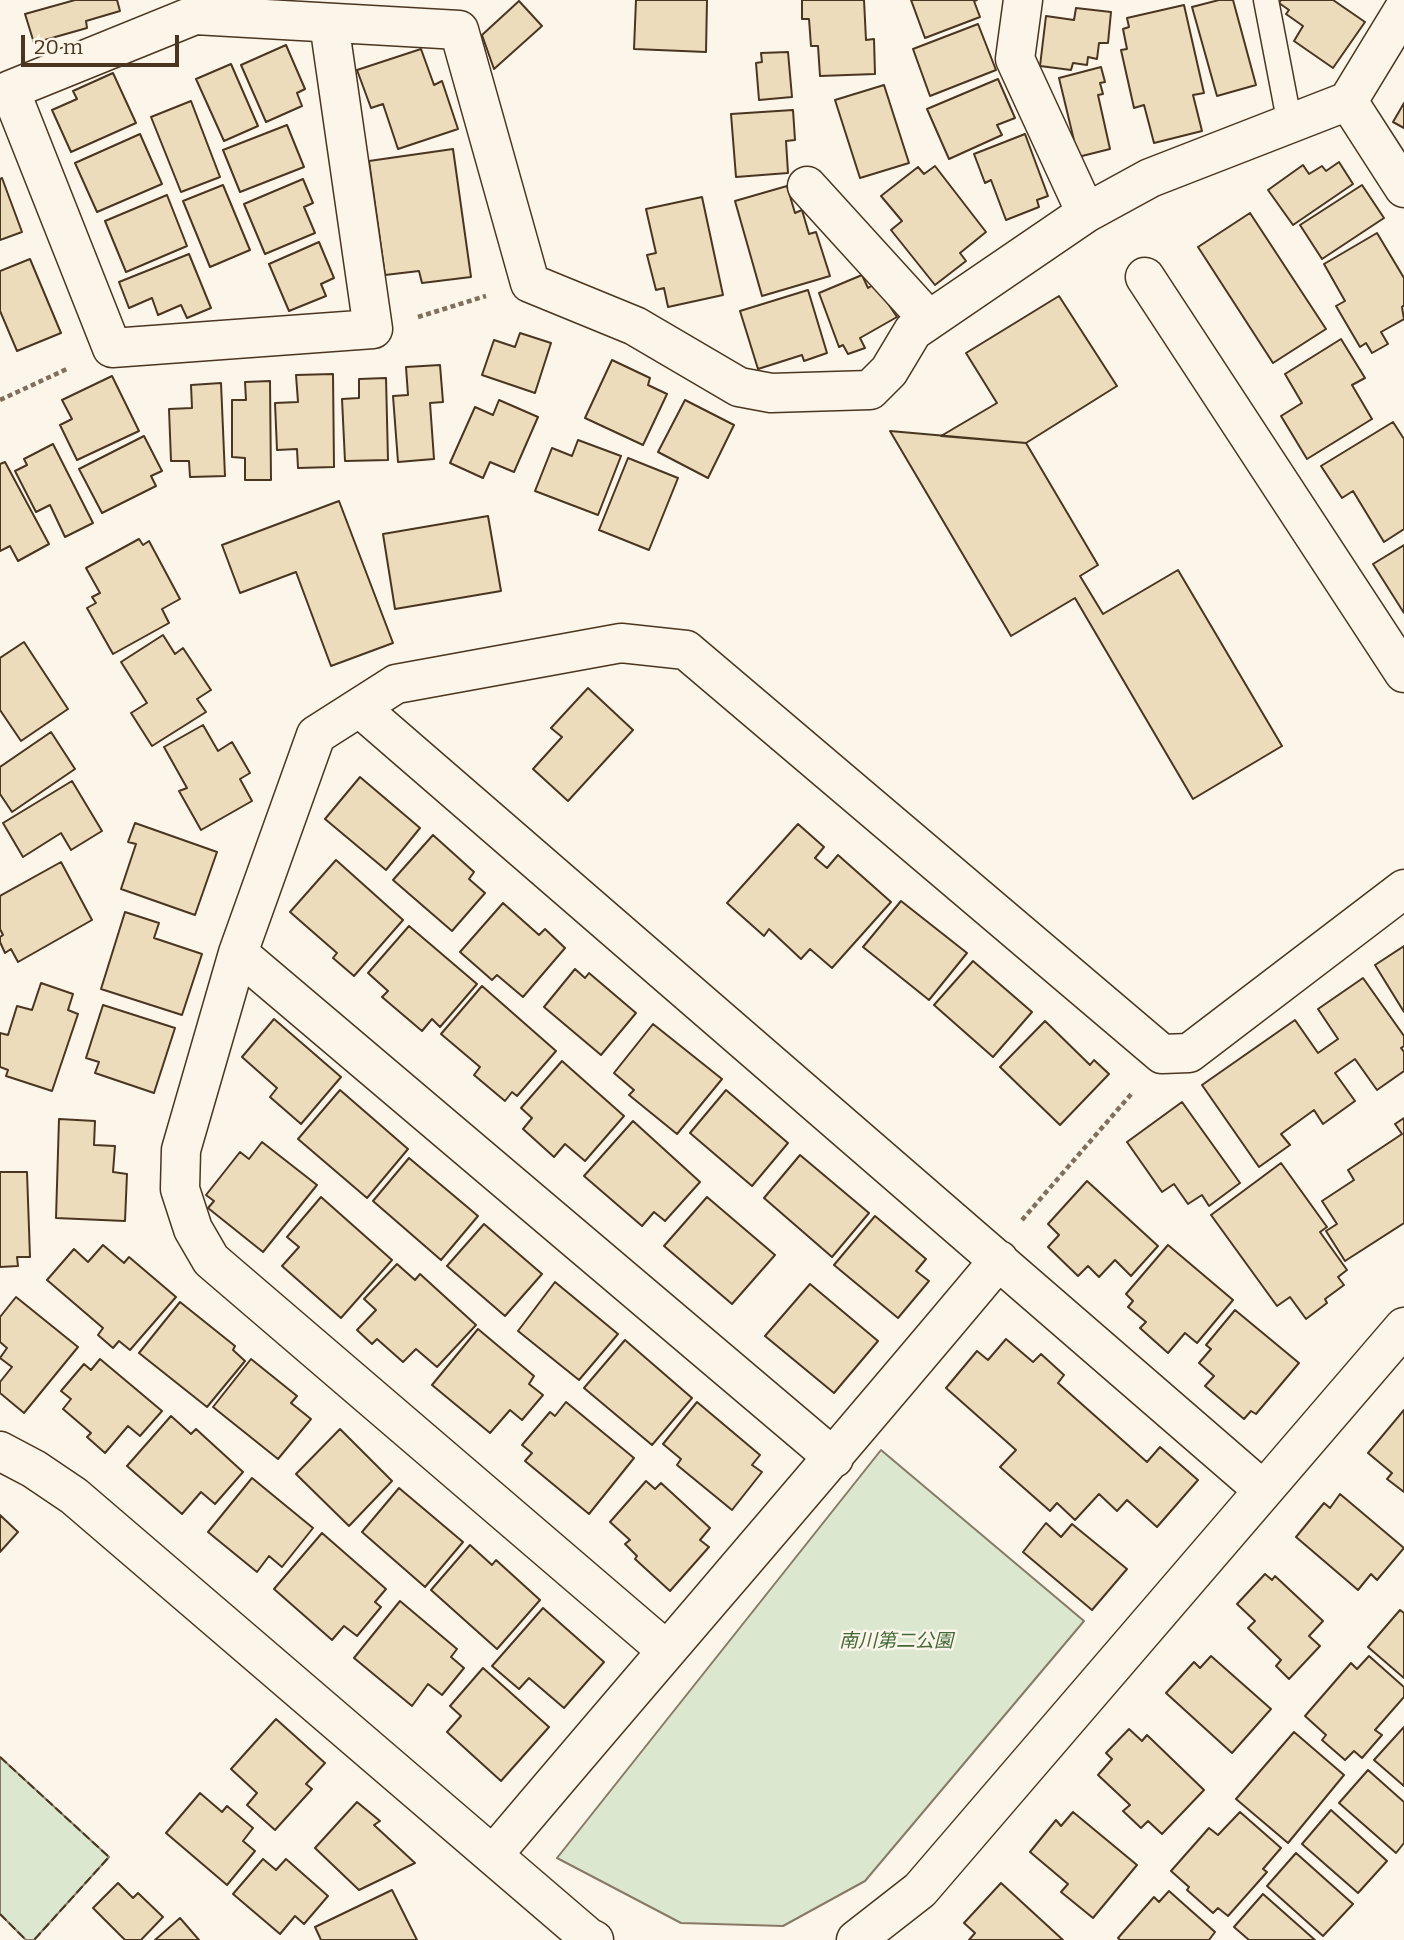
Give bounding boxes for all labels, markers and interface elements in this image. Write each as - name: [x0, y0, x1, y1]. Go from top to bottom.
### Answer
- scale bar: [24, 21, 182, 65]
- text: 20 m: [34, 34, 83, 60]
- park label: 南川第二公園: [839, 1631, 953, 1653]

